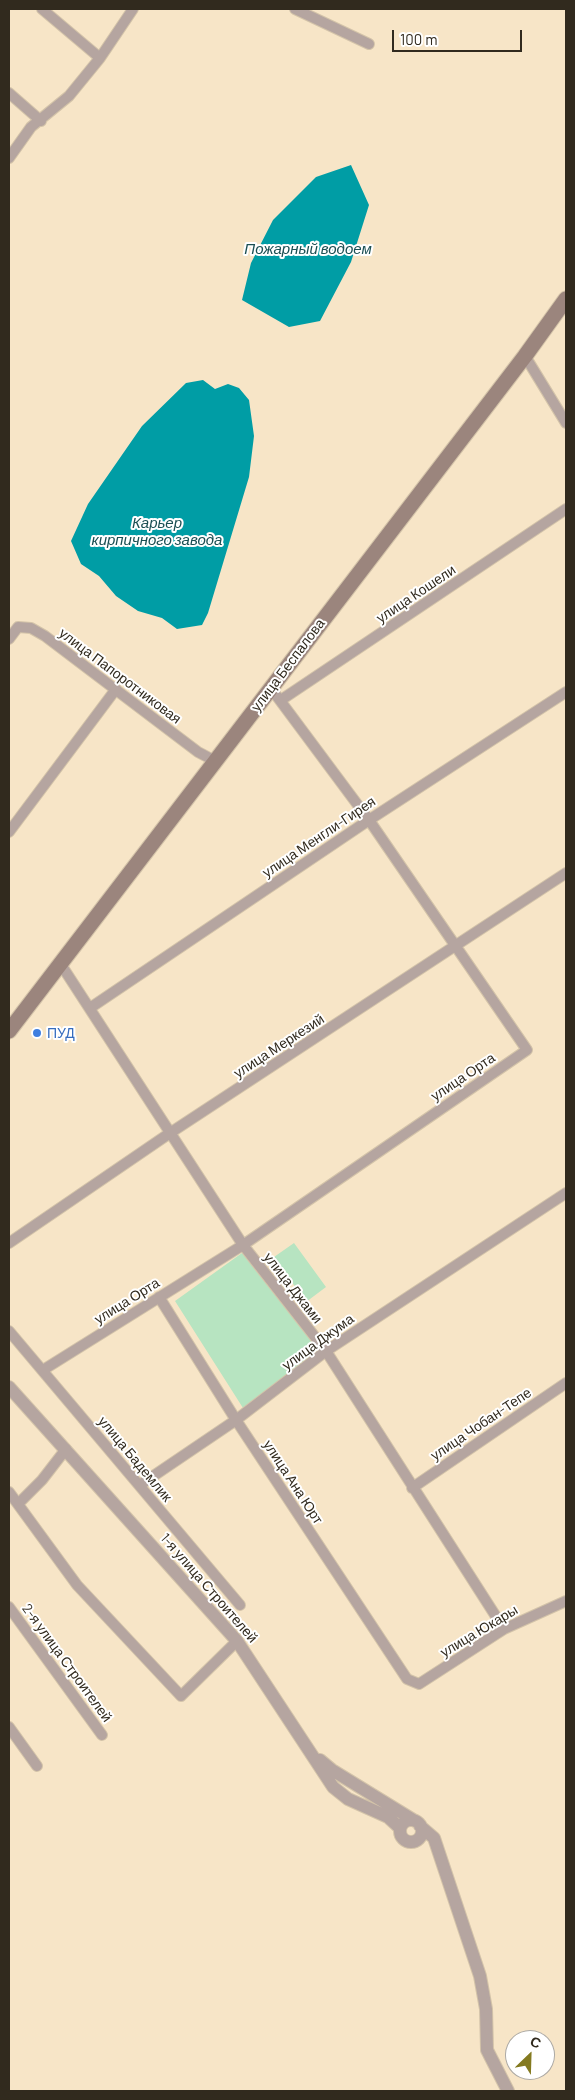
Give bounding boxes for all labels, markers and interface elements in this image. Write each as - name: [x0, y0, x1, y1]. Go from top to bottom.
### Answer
- scale bar: [395, 20, 525, 52]
- text: 100 m: [400, 30, 438, 48]
- water label: Пожарный водоем: [244, 240, 372, 258]
- water label: Карьер кирпичного завода: [92, 514, 222, 549]
- street label: улица Кошели: [373, 561, 459, 627]
- street label: улица Беспалова: [248, 615, 328, 715]
- street label: улица Папоротниковая: [56, 625, 184, 727]
- street label: улица Менгли-Гирея: [259, 793, 379, 881]
- street label: улица Меркезий: [231, 1010, 327, 1082]
- place label: ПУД: [47, 1025, 75, 1041]
- marker: ПУД: [31, 1027, 43, 1039]
- street label: улица Орта: [428, 1049, 498, 1105]
- street label: улица Джами: [260, 1249, 326, 1327]
- street label: улица Орта: [91, 1274, 163, 1328]
- street label: улица Джума: [279, 1310, 357, 1374]
- street label: улица Чобан-Тепе: [427, 1384, 535, 1464]
- street label: улица Бадемлик: [95, 1413, 175, 1505]
- street label: улица Ана Юрт: [260, 1437, 326, 1527]
- street label: 1-я улица Строителей: [157, 1530, 261, 1646]
- street label: 2-я улица Строителей: [18, 1601, 116, 1725]
- street label: улица Юкары: [437, 1601, 521, 1661]
- north arrow: [505, 2030, 555, 2080]
- text: С: [528, 2032, 544, 2052]

